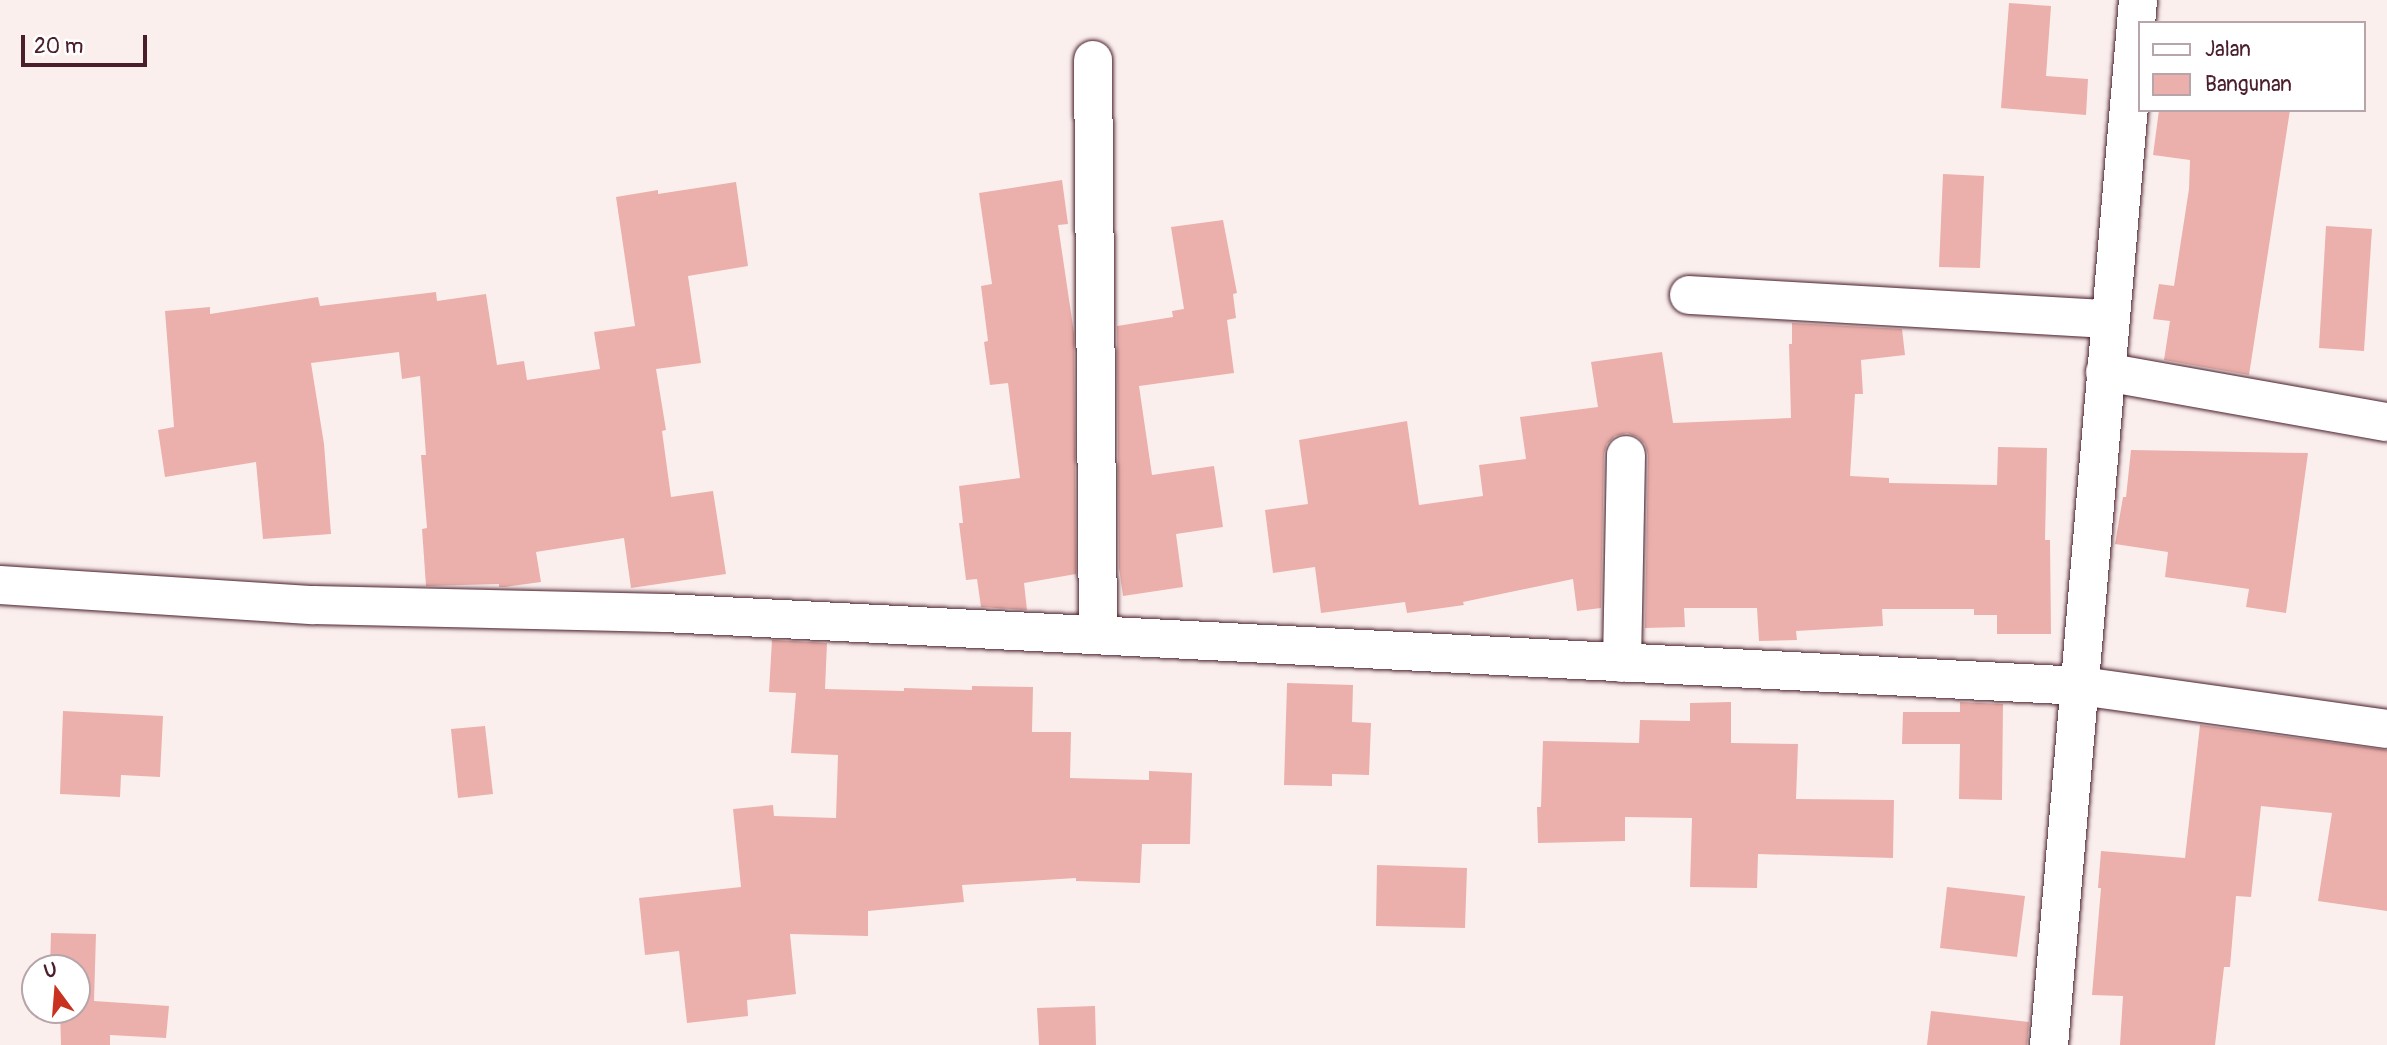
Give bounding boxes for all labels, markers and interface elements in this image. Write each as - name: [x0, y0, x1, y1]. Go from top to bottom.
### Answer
- scale bar: [24, 21, 150, 65]
- legend: [2138, 21, 2366, 112]
- text: 20 m: [34, 33, 83, 60]
- text: Jalan: [2205, 36, 2251, 63]
- text: Bangunan: [2205, 71, 2292, 98]
- north arrow: [21, 954, 91, 1024]
- text: U: [41, 957, 60, 984]

